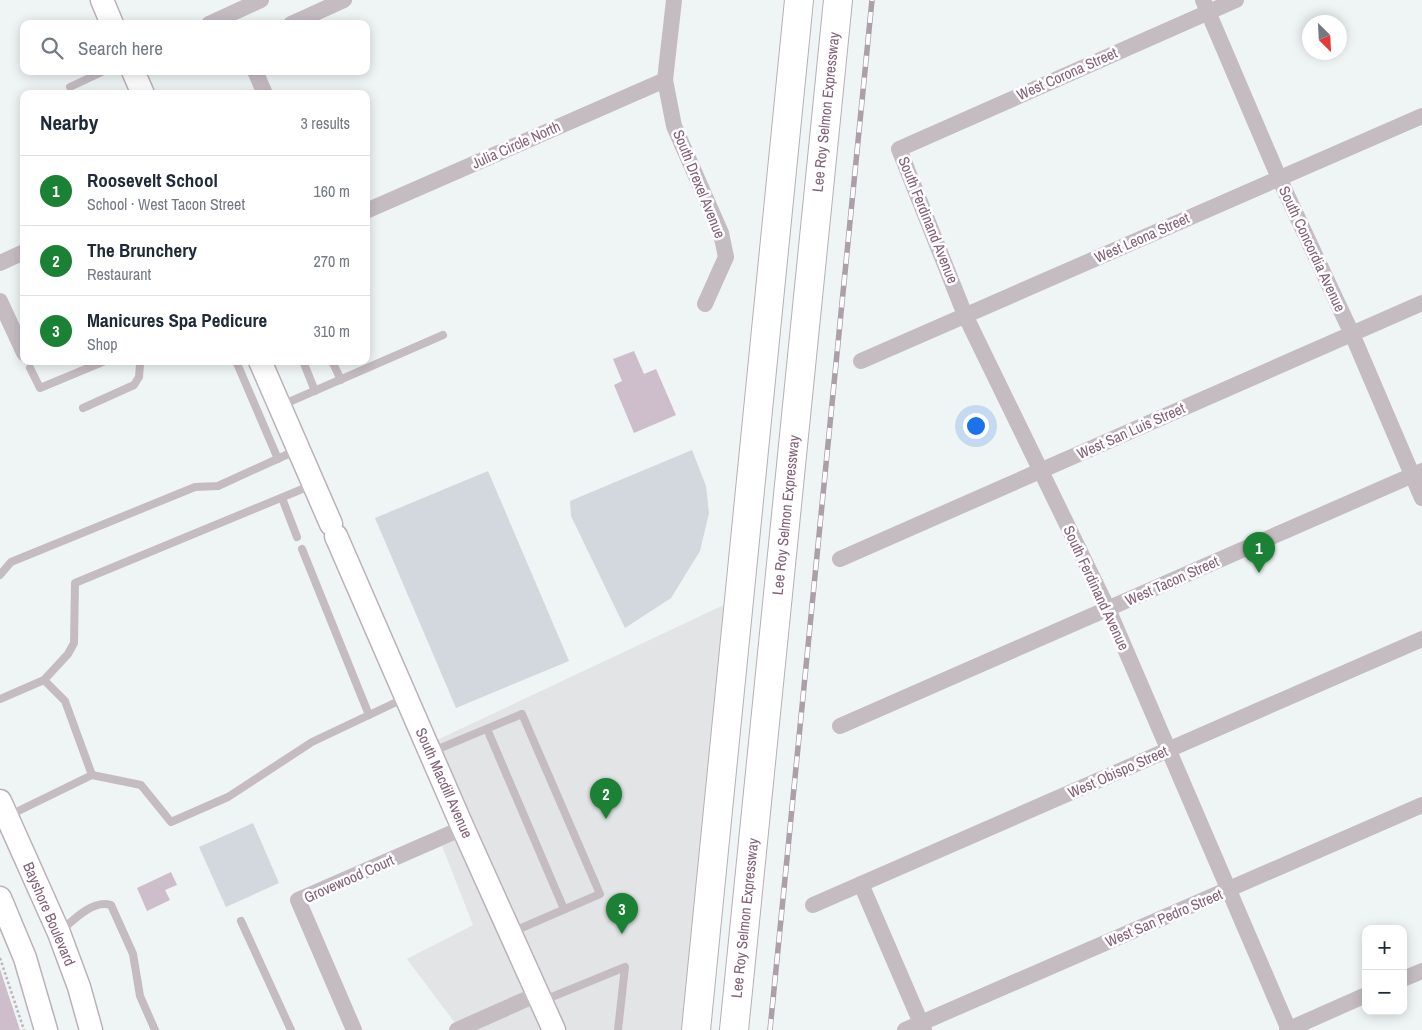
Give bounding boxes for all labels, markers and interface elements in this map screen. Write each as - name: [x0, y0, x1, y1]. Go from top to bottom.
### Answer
- north arrow: [1302, 15, 1347, 60]
- search box: [20, 20, 370, 75]
- street label: Lee Roy Selmon Expressway: [807, 30, 844, 193]
- icon: search: [38, 34, 66, 62]
- text: Search here: [78, 35, 163, 61]
- street label: West Corona Street: [1013, 42, 1121, 105]
- text: Nearby: [40, 108, 98, 137]
- text: 3 results: [300, 112, 350, 134]
- street label: Julia Circle North: [468, 116, 563, 173]
- street label: South Drexel Avenue: [668, 126, 731, 241]
- street label: South Ferdinand Avenue: [893, 153, 964, 287]
- text: Roosevelt School: [87, 167, 218, 193]
- text: 1: [52, 180, 60, 202]
- text: 160 m: [314, 180, 350, 202]
- street label: South Concordia Avenue: [1274, 182, 1351, 315]
- text: School · West Tacon Street: [87, 193, 245, 215]
- street label: West Leona Street: [1091, 207, 1193, 268]
- text: The Brunchery: [87, 237, 197, 263]
- text: 2: [52, 250, 60, 272]
- text: 270 m: [314, 250, 350, 272]
- text: Restaurant: [87, 263, 151, 285]
- text: Manicures Spa Pedicure: [87, 307, 267, 333]
- text: 3: [52, 320, 60, 342]
- text: 310 m: [314, 320, 350, 342]
- text: Shop: [87, 333, 118, 355]
- street label: West San Luis Street: [1074, 397, 1189, 464]
- your location: [963, 413, 989, 439]
- street label: Lee Roy Selmon Expressway: [767, 433, 804, 596]
- street label: South Ferdinand Avenue: [1058, 522, 1135, 654]
- pin: 1: [1243, 532, 1275, 573]
- street label: West Tacon Street: [1122, 550, 1222, 611]
- street label: South Macdill Avenue: [411, 724, 478, 841]
- street label: West Obispo Street: [1065, 740, 1172, 803]
- pin: 2: [590, 778, 622, 819]
- street label: Lee Roy Selmon Expressway: [726, 836, 763, 999]
- street label: Grovewood Court: [300, 849, 398, 908]
- street label: Bayshore Boulevard: [18, 859, 81, 969]
- street label: West San Pedro Street: [1102, 883, 1226, 952]
- pin: 3: [606, 893, 638, 934]
- map controls: [1362, 925, 1407, 1015]
- button: +: [1362, 925, 1407, 970]
- button: −: [1362, 970, 1407, 1015]

